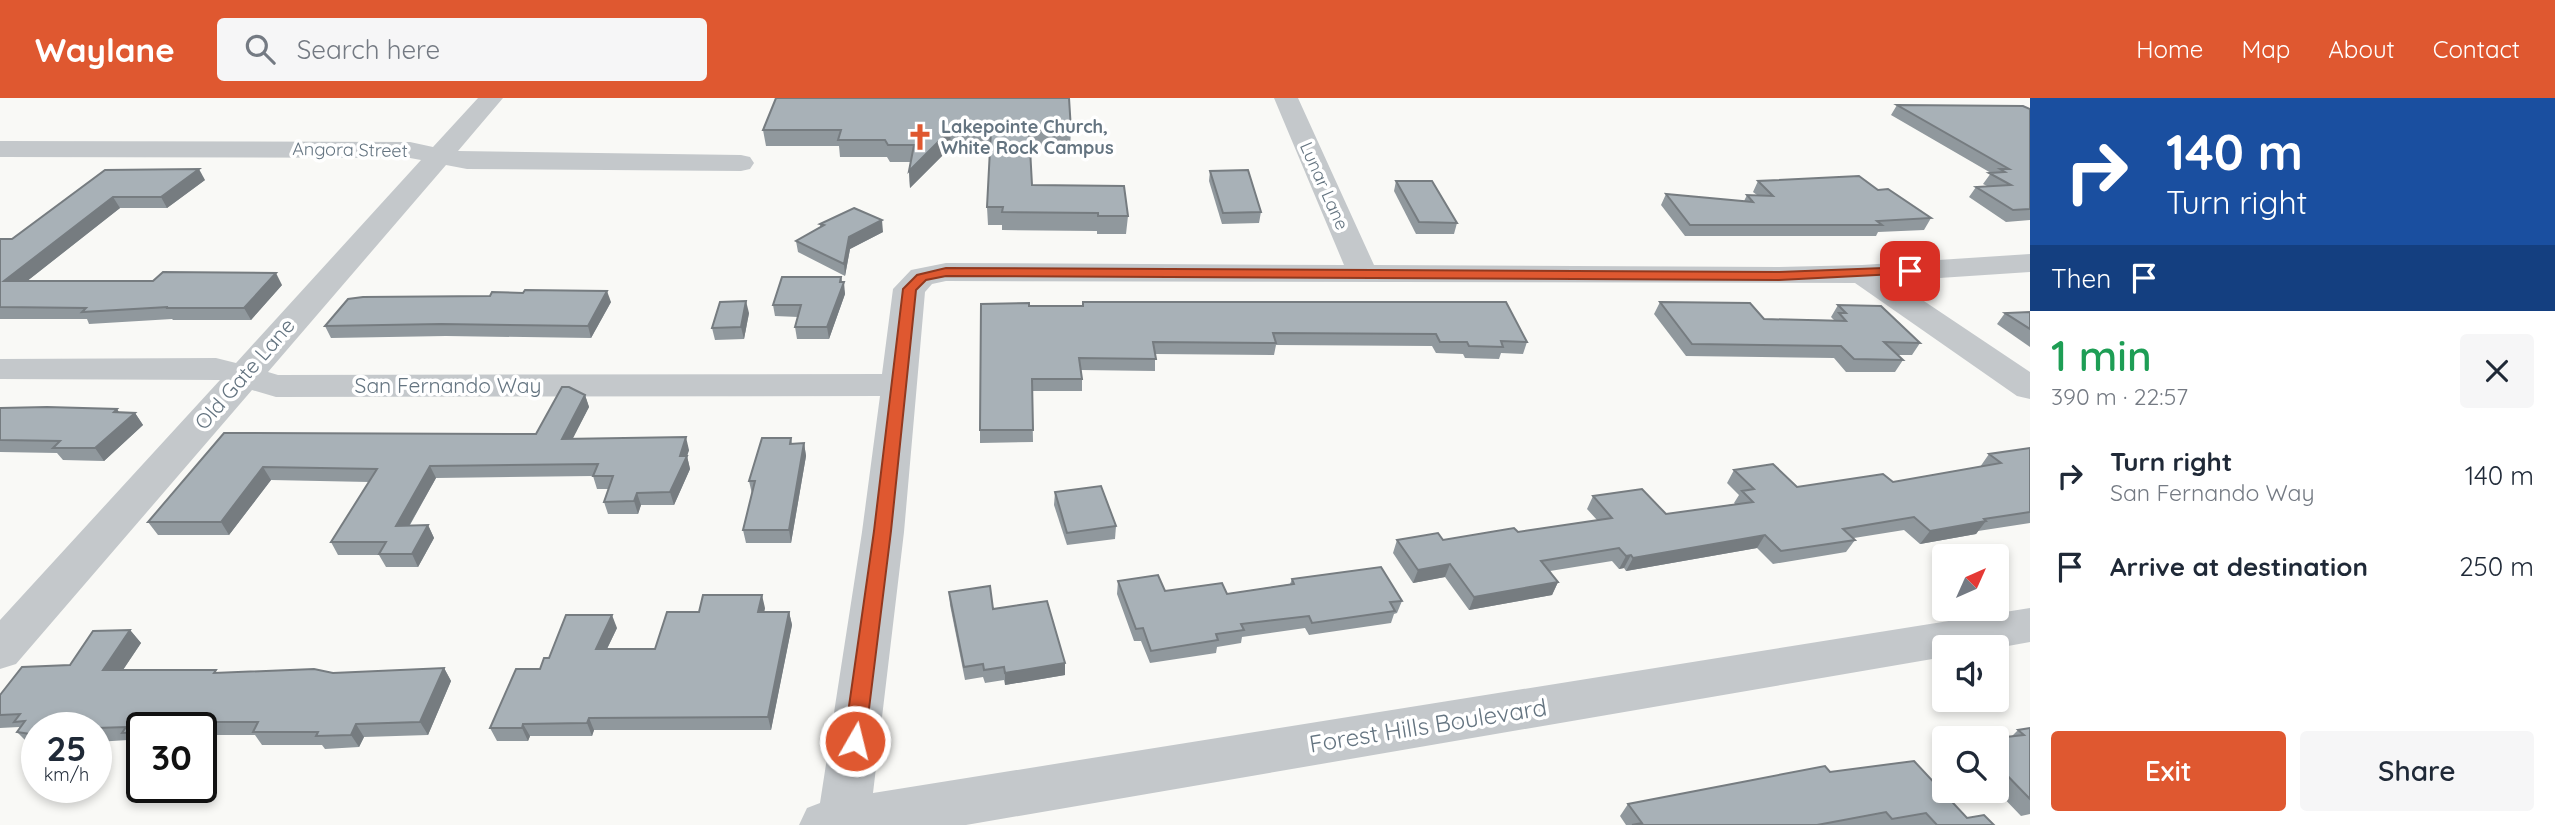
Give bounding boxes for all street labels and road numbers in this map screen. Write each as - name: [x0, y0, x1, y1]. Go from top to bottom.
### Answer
- street label: Angora Street: [292, 137, 408, 162]
- street label: Lunar Lane: [1295, 138, 1354, 233]
- street label: Old Gate Lane: [189, 312, 300, 434]
- street label: San Fernando Way: [355, 372, 541, 398]
- street label: Forest Hills Boulevard: [1307, 691, 1549, 759]

